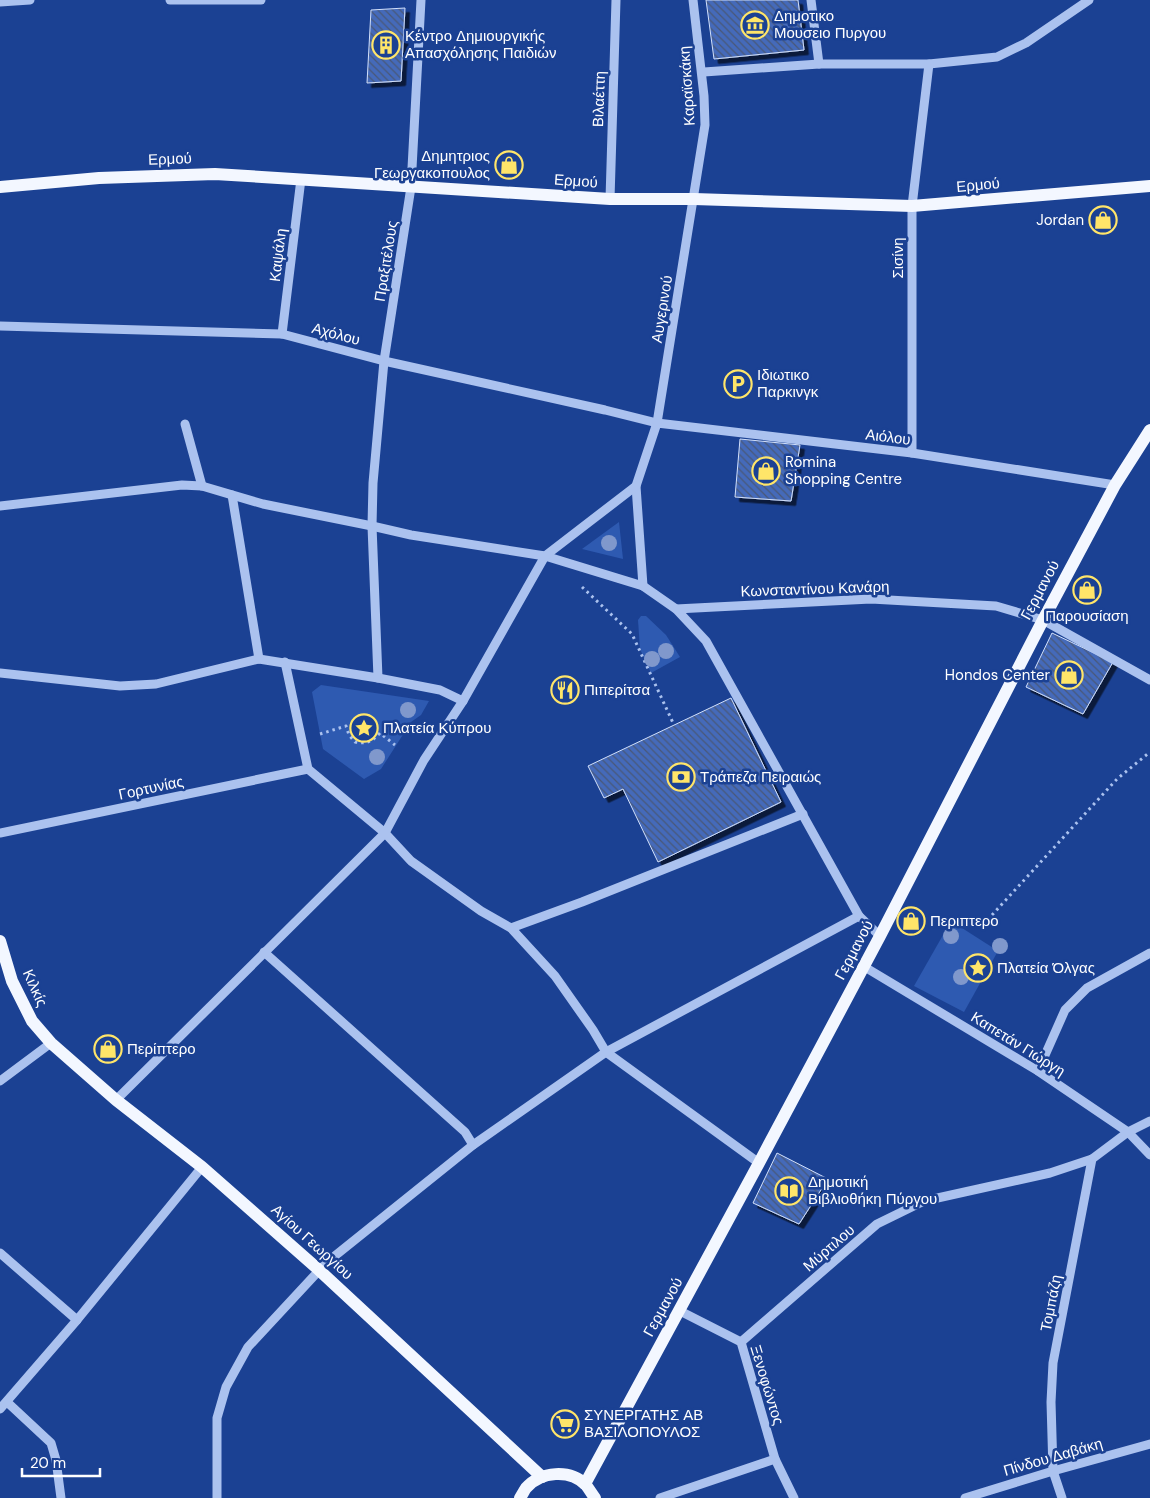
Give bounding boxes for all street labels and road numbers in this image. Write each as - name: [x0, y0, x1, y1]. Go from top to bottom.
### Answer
- street label: Καραϊσκάκη: [674, 45, 700, 127]
- street label: Βιλαέττη: [588, 71, 610, 127]
- street label: Ερμού: [148, 148, 192, 170]
- street label: Ερμού: [553, 169, 599, 193]
- street label: Ερμού: [955, 173, 1001, 197]
- street label: Πραξιτέλους: [370, 219, 402, 303]
- street label: Καψάλη: [265, 227, 291, 283]
- street label: Σισίνη: [888, 237, 908, 279]
- street label: Αυγερινού: [647, 274, 677, 344]
- street label: Αχόλου: [310, 318, 362, 350]
- street label: Αιόλου: [864, 424, 912, 450]
- street label: Γερμανού: [1016, 557, 1064, 623]
- street label: Κωνσταντίνου Κανάρη: [740, 576, 890, 602]
- street label: Γορτυνίας: [117, 771, 185, 805]
- street label: Γερμανού: [830, 917, 878, 983]
- street label: Κιλκίς: [18, 966, 52, 1010]
- street label: Καπετάν Γιώργη: [967, 1007, 1069, 1081]
- street label: Αγίου Γεωργίου: [267, 1200, 357, 1284]
- street label: Μύρτιλου: [799, 1220, 859, 1276]
- street label: Τομπάζη: [1036, 1273, 1066, 1333]
- street label: Γερμανού: [639, 1274, 687, 1340]
- street label: Ξενοφώντος: [745, 1343, 789, 1427]
- street label: Πίνδου Δαβάκη: [1001, 1433, 1105, 1481]

